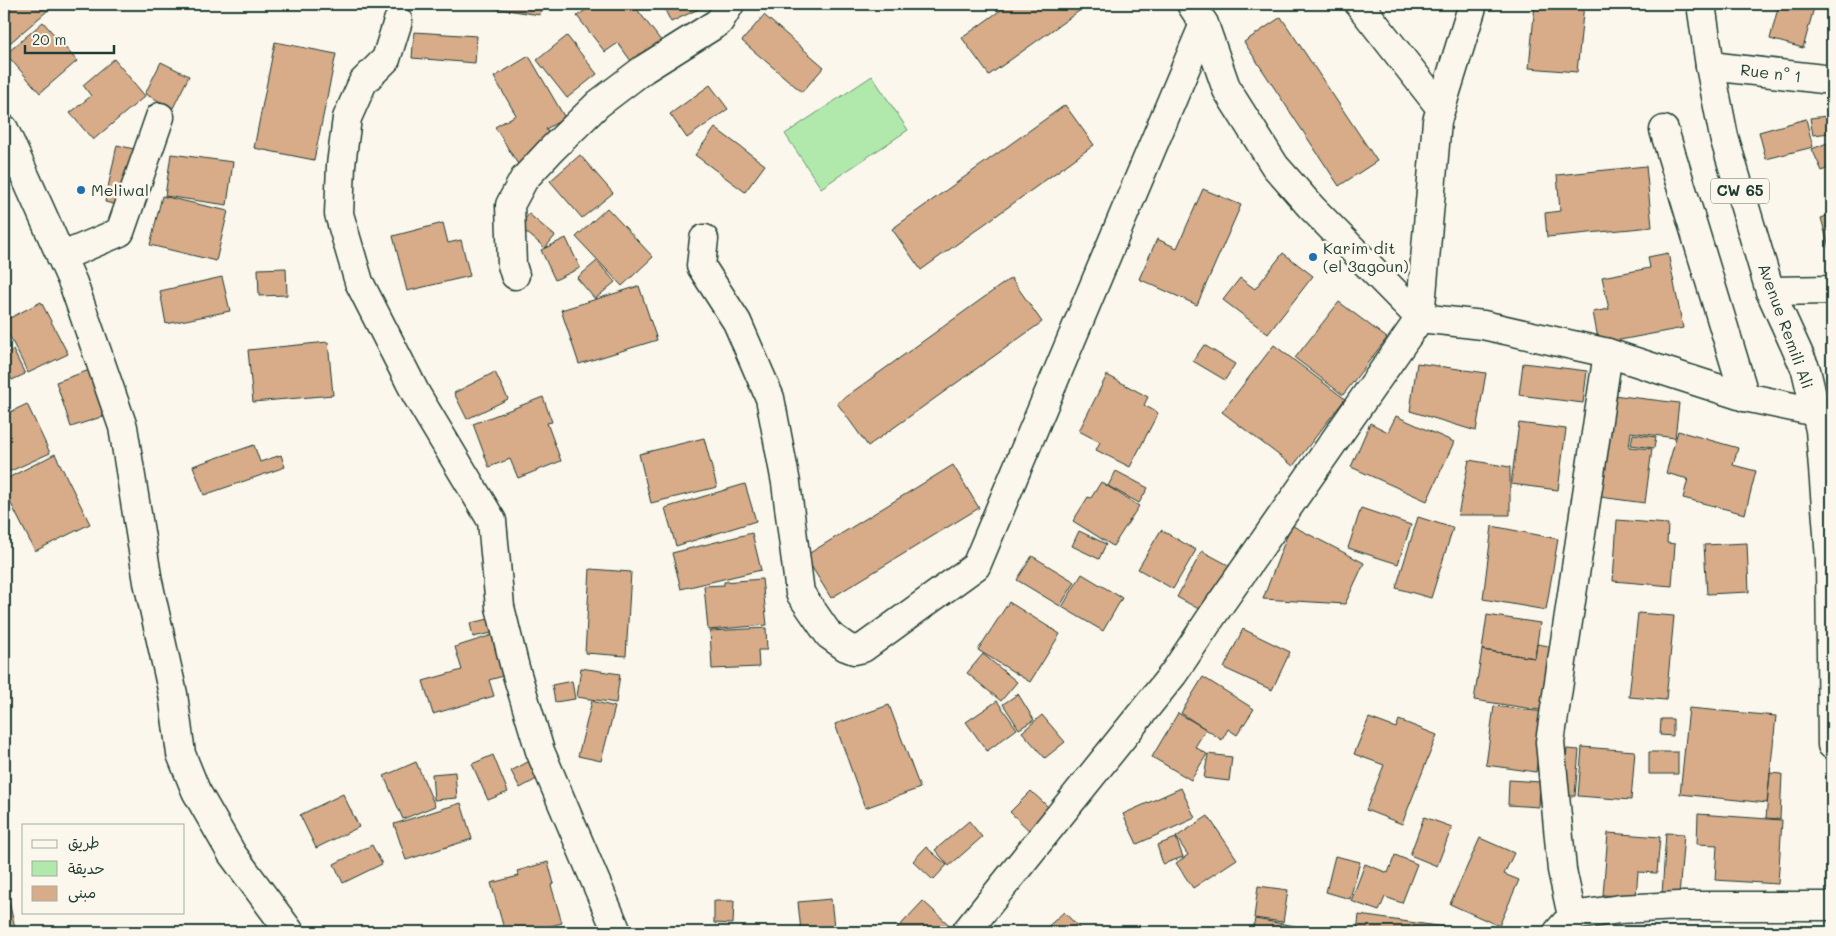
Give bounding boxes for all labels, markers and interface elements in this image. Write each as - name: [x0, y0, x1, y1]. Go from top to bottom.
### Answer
- scale bar: [25, 22, 114, 54]
- text: 20 m: [32, 29, 66, 49]
- street label: Rue n° 1: [1739, 58, 1803, 87]
- road number: CW 65: [1711, 178, 1769, 204]
- place label: Meliwal: [91, 179, 149, 200]
- marker: Meliwal: [75, 184, 87, 196]
- place label: Karim dit (el 3agoun): [1323, 237, 1409, 276]
- marker: Karim dit (el 3agoun): [1307, 251, 1319, 263]
- street label: Avenue Remili Ali: [1754, 260, 1819, 392]
- legend: [22, 824, 185, 914]
- text: طريق: [68, 832, 100, 852]
- text: حديقة: [68, 858, 105, 878]
- text: مبنى: [68, 882, 96, 903]

